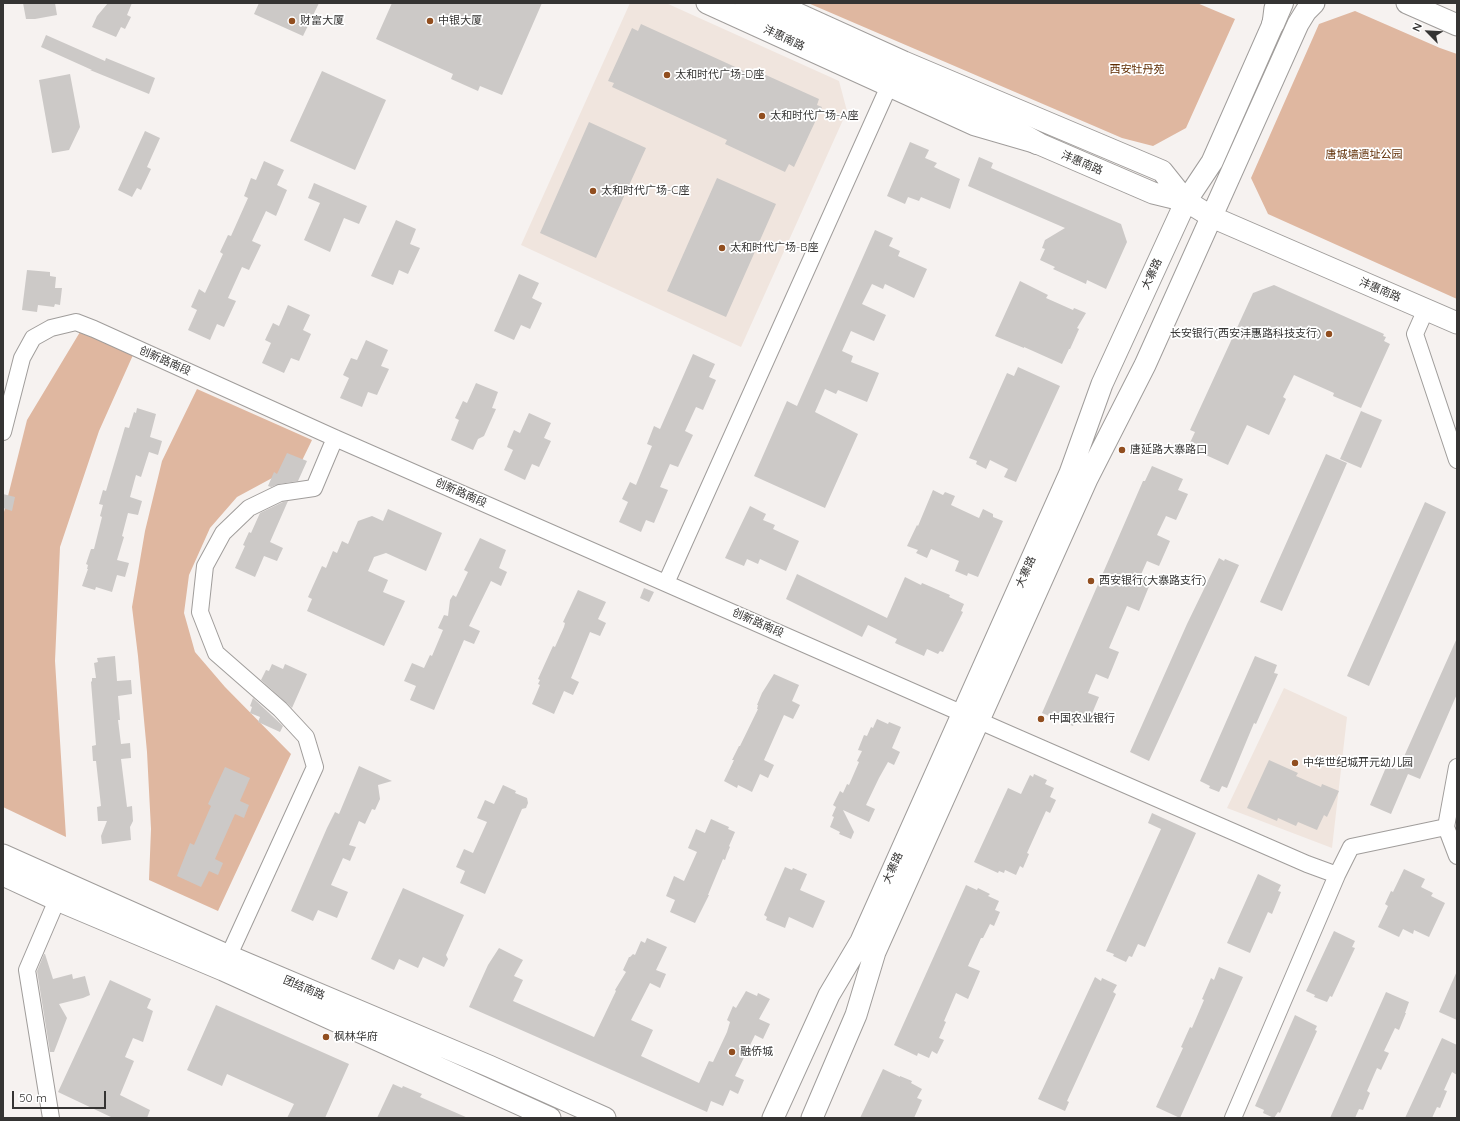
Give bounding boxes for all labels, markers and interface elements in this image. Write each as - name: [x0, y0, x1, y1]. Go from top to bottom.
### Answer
- north arrow: [1408, 12, 1448, 52]
- place label: 财富大厦: [300, 14, 344, 28]
- place label: 中银大厦: [438, 14, 482, 28]
- marker: 财富大厦: [287, 16, 297, 26]
- marker: 中银大厦: [425, 16, 435, 26]
- text: N: [1409, 21, 1425, 34]
- street label: 沣惠南路: [761, 23, 807, 53]
- park label: 西安牡丹苑: [1110, 63, 1164, 77]
- place label: 太和时代广场-D座: [675, 68, 764, 82]
- marker: 太和时代广场-D座: [662, 70, 672, 80]
- place label: 太和时代广场-A座: [770, 109, 858, 123]
- marker: 太和时代广场-A座: [757, 111, 767, 121]
- street label: 沣惠南路: [1059, 148, 1105, 178]
- park label: 唐城墙遗址公园: [1326, 148, 1402, 162]
- place label: 太和时代广场-C座: [601, 184, 689, 198]
- marker: 太和时代广场-C座: [588, 186, 598, 196]
- place label: 太和时代广场-B座: [730, 241, 818, 255]
- marker: 太和时代广场-B座: [717, 243, 727, 253]
- street label: 大寨路: [1139, 256, 1165, 292]
- street label: 沣惠南路: [1357, 275, 1403, 305]
- place label: 长安银行(西安沣惠路科技支行): [1170, 327, 1321, 341]
- marker: 长安银行(西安沣惠路科技支行): [1324, 329, 1334, 339]
- street label: 创新路南段: [137, 344, 193, 378]
- place label: 唐延路大寨路口: [1130, 443, 1207, 457]
- marker: 唐延路大寨路口: [1117, 445, 1127, 455]
- street label: 创新路南段: [433, 476, 489, 510]
- street label: 大寨路: [1013, 554, 1039, 590]
- place label: 西安银行(大寨路支行): [1099, 574, 1206, 588]
- marker: 西安银行(大寨路支行): [1086, 576, 1096, 586]
- street label: 创新路南段: [730, 606, 786, 640]
- place label: 中国农业银行: [1049, 712, 1115, 726]
- marker: 中国农业银行: [1036, 714, 1046, 724]
- place label: 中华世纪城开元幼儿园: [1303, 756, 1413, 770]
- marker: 中华世纪城开元幼儿园: [1290, 758, 1300, 768]
- street label: 大寨路: [880, 850, 906, 886]
- street label: 团结南路: [281, 973, 327, 1003]
- place label: 枫林华府: [334, 1030, 378, 1044]
- marker: 枫林华府: [321, 1032, 331, 1042]
- place label: 融侨城: [740, 1045, 773, 1059]
- marker: 融侨城: [727, 1047, 737, 1057]
- scale bar: [14, 1083, 108, 1109]
- text: 50 m: [19, 1090, 47, 1105]

